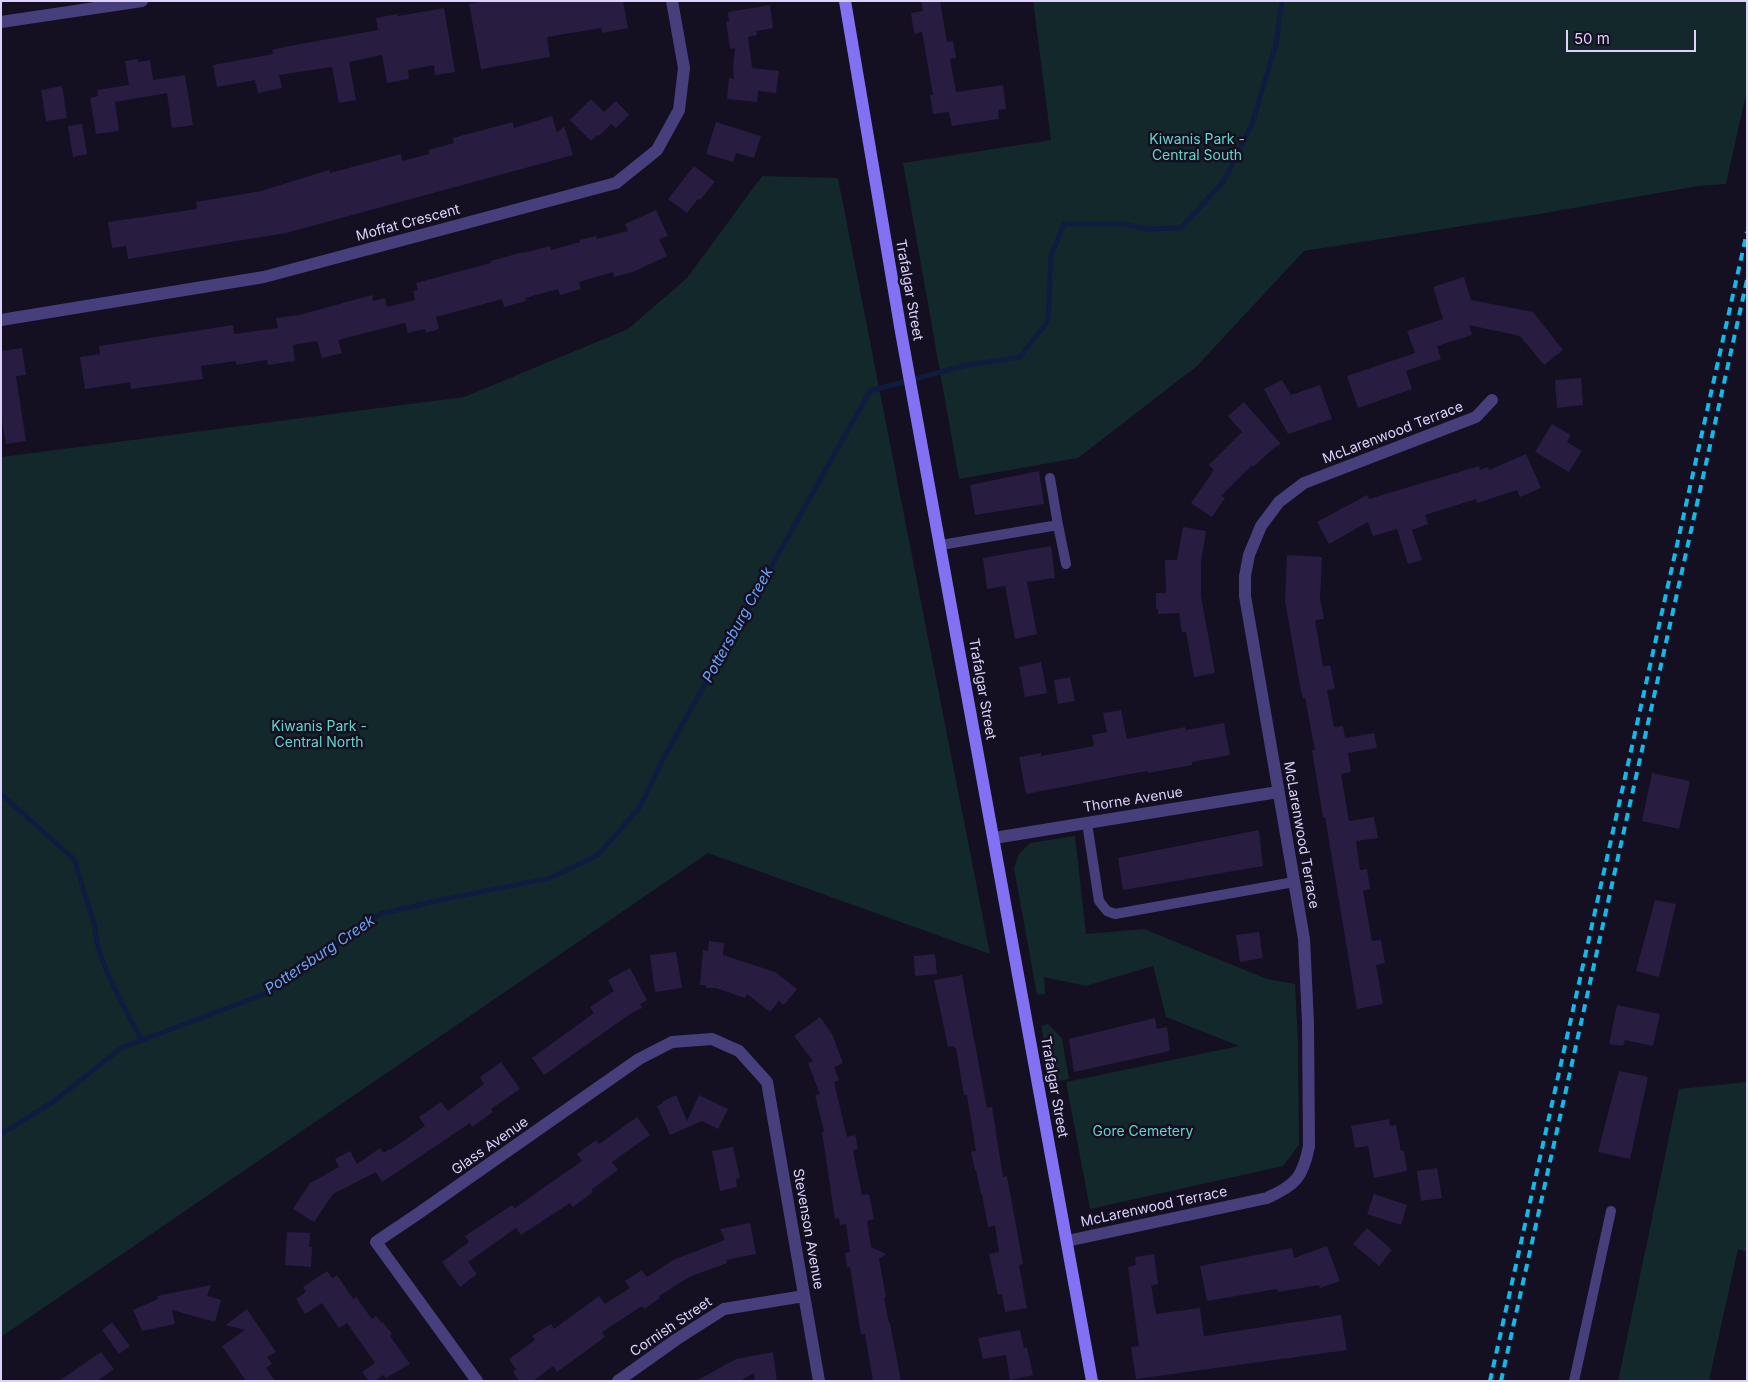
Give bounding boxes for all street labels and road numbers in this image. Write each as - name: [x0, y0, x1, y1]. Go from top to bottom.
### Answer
- street label: Moffat Crescent: [354, 201, 462, 245]
- street label: Trafalgar Street: [892, 238, 926, 342]
- street label: McLarenwood Terrace: [1320, 398, 1466, 468]
- street label: Trafalgar Street: [965, 637, 999, 741]
- street label: McLarenwood Terrace: [1280, 760, 1322, 910]
- street label: Thorne Avenue: [1082, 784, 1184, 816]
- street label: Trafalgar Street: [1037, 1035, 1071, 1139]
- street label: Glass Avenue: [448, 1113, 532, 1179]
- street label: Stevenson Avenue: [789, 1167, 827, 1291]
- street label: McLarenwood Terrace: [1079, 1183, 1229, 1231]
- street label: Cornish Street: [627, 1294, 715, 1360]

